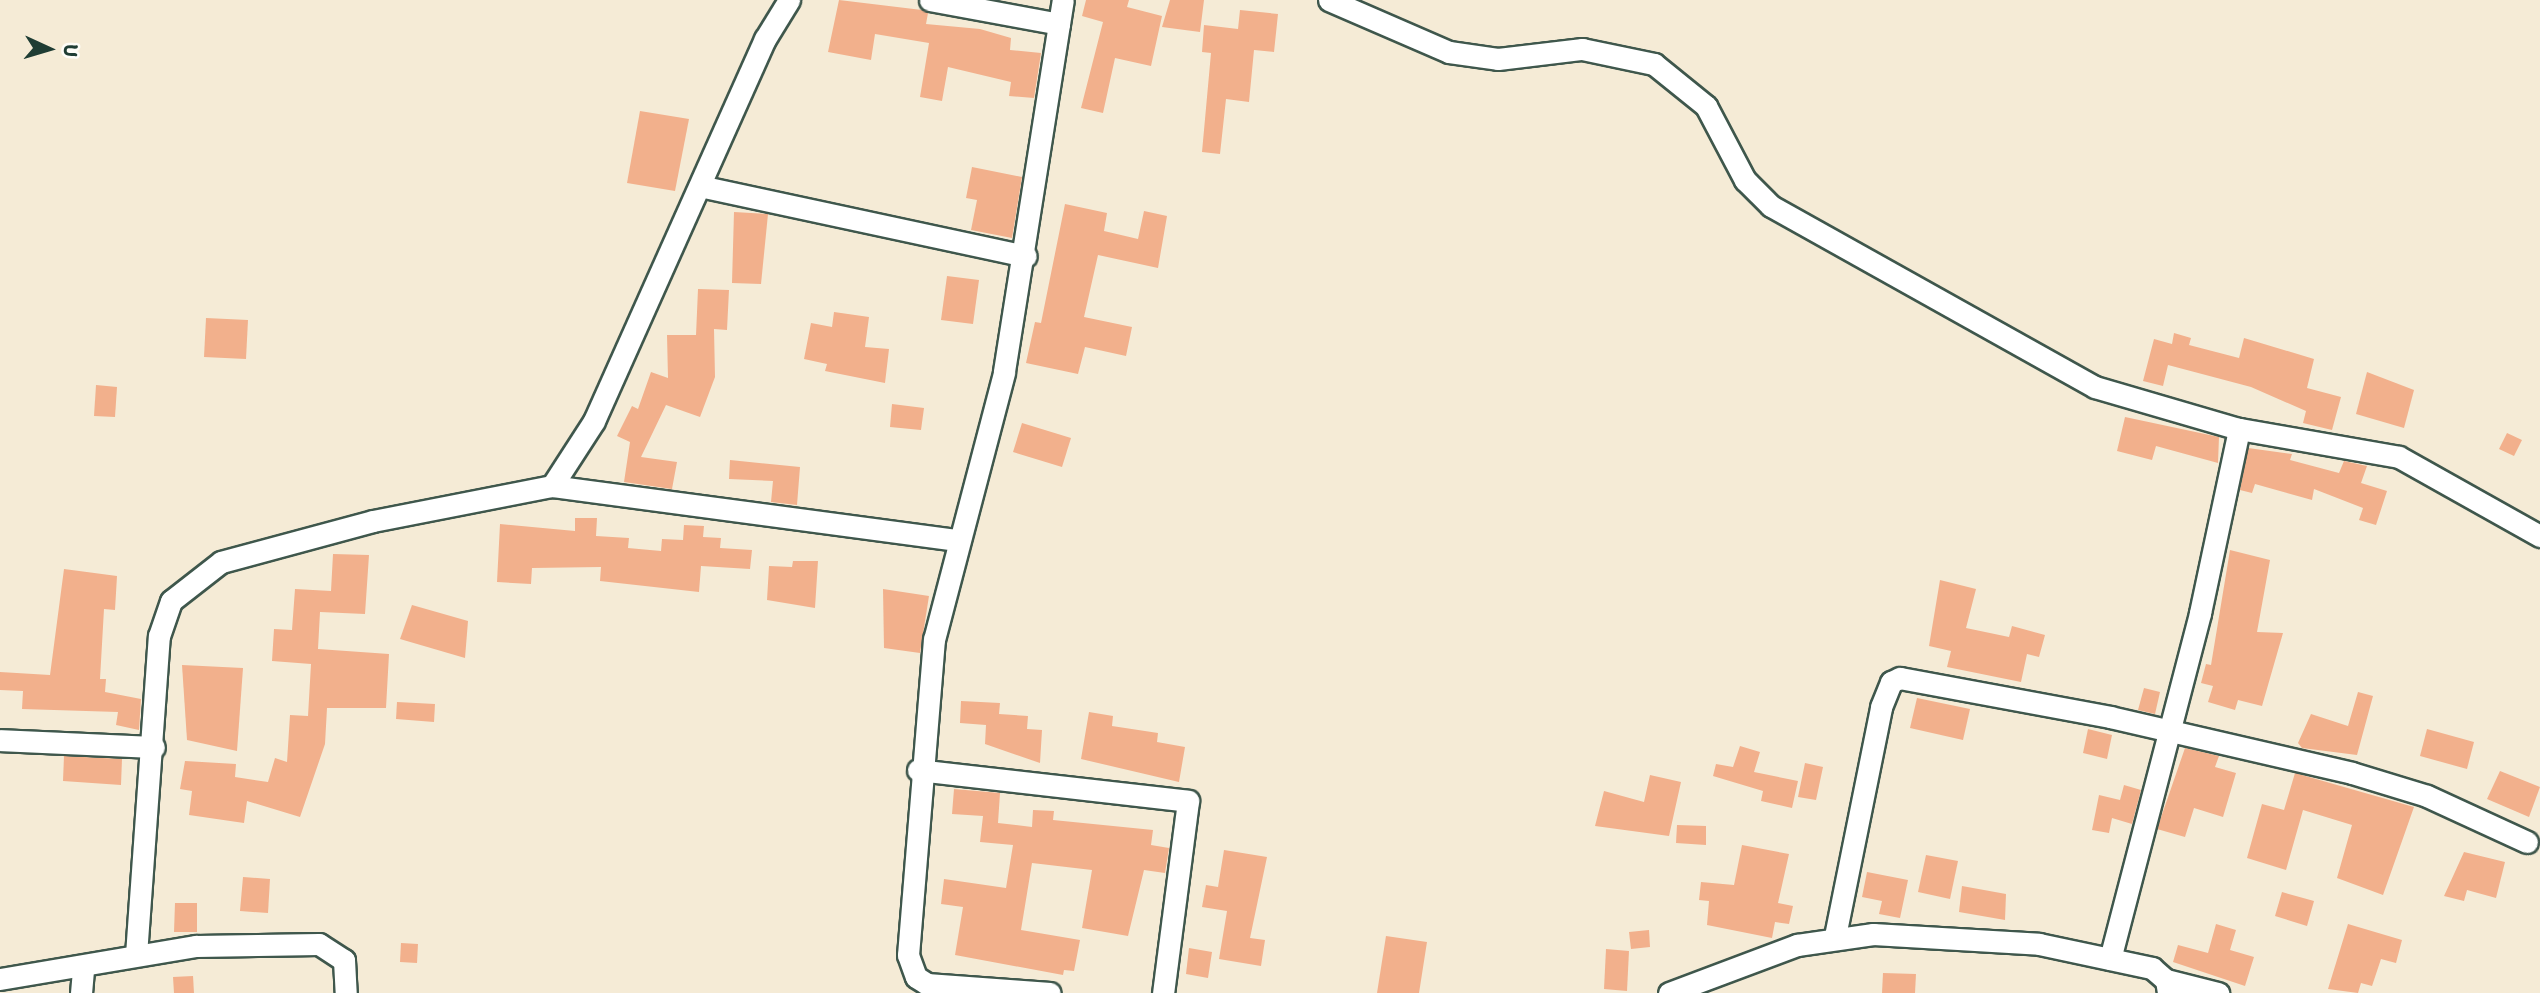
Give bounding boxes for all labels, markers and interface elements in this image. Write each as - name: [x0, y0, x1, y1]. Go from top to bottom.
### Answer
- north arrow: [14, 14, 84, 84]
- text: U: [58, 43, 83, 58]

